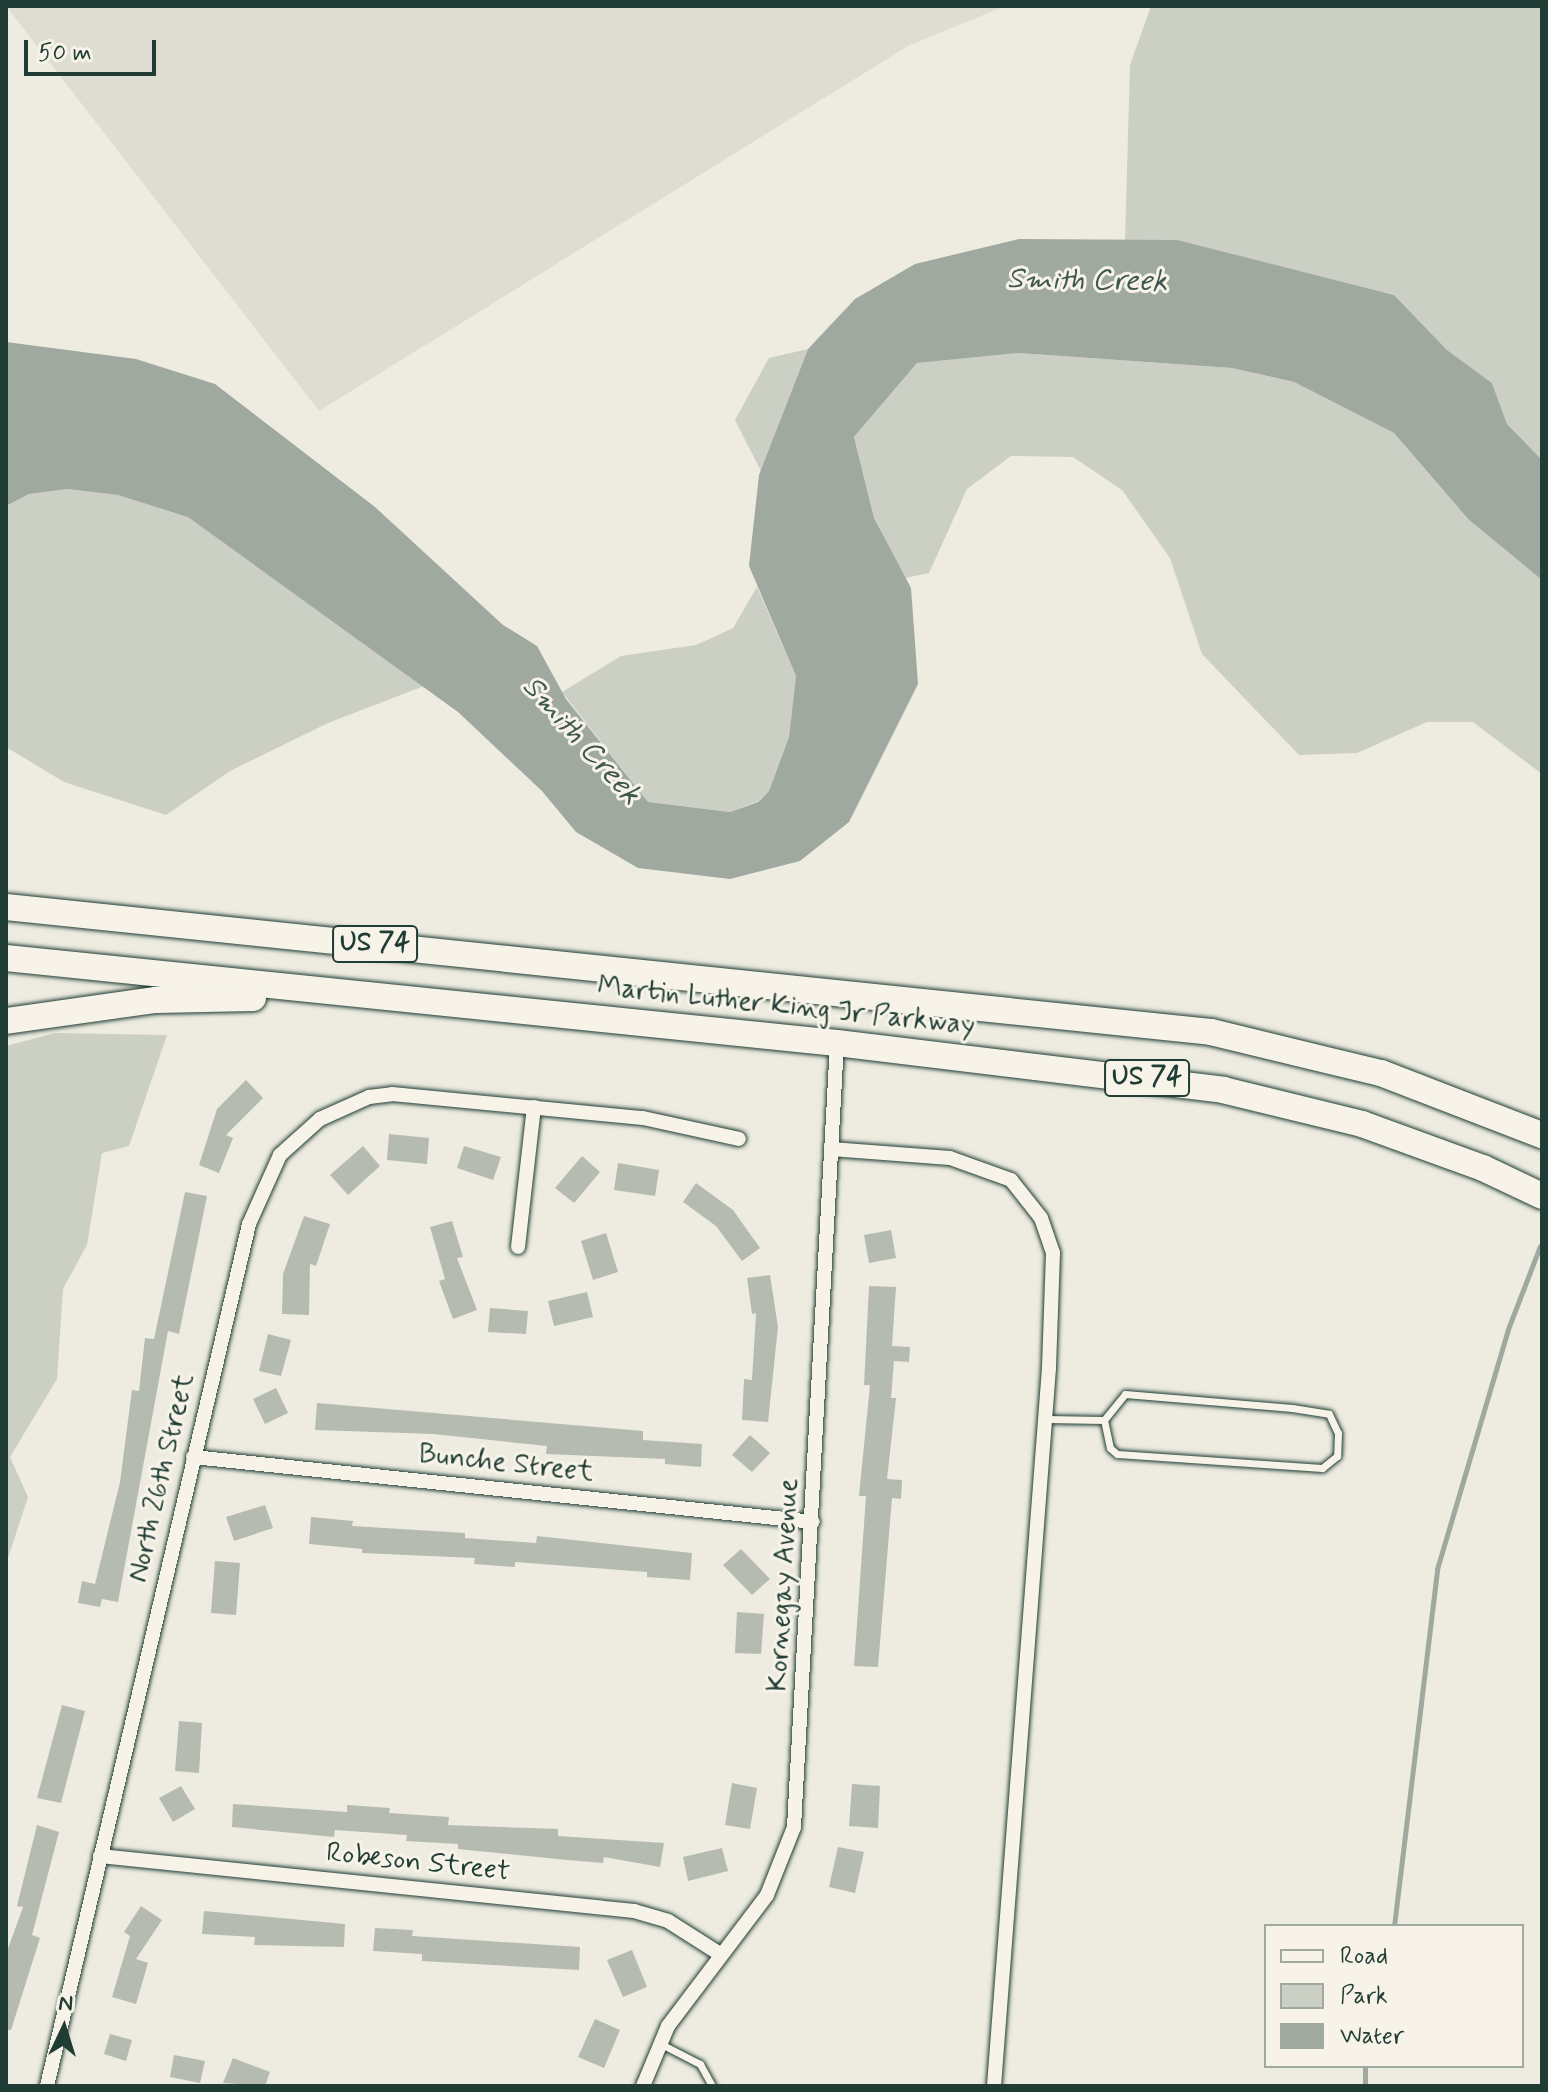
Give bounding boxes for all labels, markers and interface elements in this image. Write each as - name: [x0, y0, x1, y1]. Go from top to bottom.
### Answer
- scale bar: [28, 24, 160, 74]
- text: 50 m: [38, 38, 92, 69]
- water label: Smith Creek: [1006, 262, 1168, 300]
- water label: Smith Creek: [514, 669, 648, 813]
- road number: US 74: [331, 922, 419, 966]
- street label: Martin Luther King Jr Parkway: [597, 971, 975, 1043]
- road number: US 74: [1103, 1056, 1191, 1100]
- street label: North 26th Street: [122, 1370, 202, 1586]
- street label: Bunche Street: [417, 1438, 595, 1490]
- street label: Kornegay Avenue: [762, 1476, 806, 1694]
- street label: Robeson Street: [325, 1837, 511, 1889]
- legend: [1264, 1924, 1524, 2068]
- text: Road: [1340, 1941, 1388, 1972]
- text: Park: [1340, 1981, 1388, 2012]
- north arrow: [24, 1988, 104, 2068]
- text: N: [57, 1990, 74, 2019]
- text: Water: [1340, 2021, 1404, 2052]

